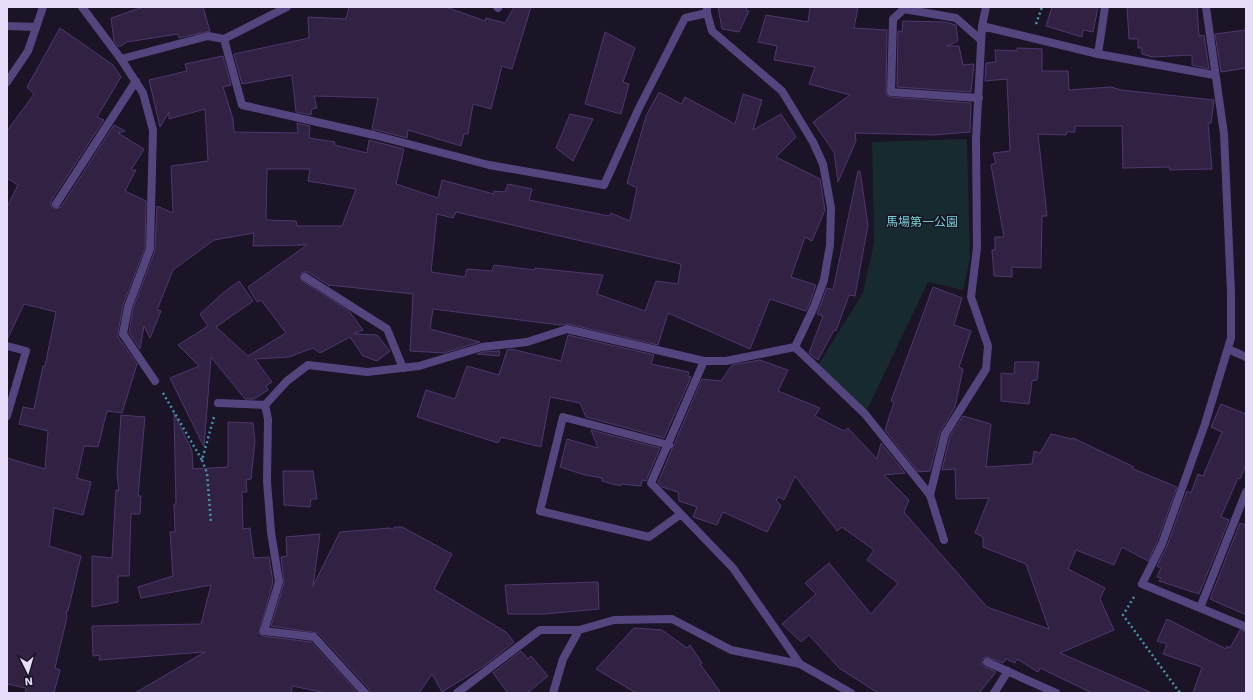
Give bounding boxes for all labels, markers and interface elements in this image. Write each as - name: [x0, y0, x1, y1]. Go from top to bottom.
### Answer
- park label: 馬場第一公園: [886, 215, 958, 229]
- north arrow: [8, 652, 48, 692]
- text: N: [24, 675, 33, 688]

